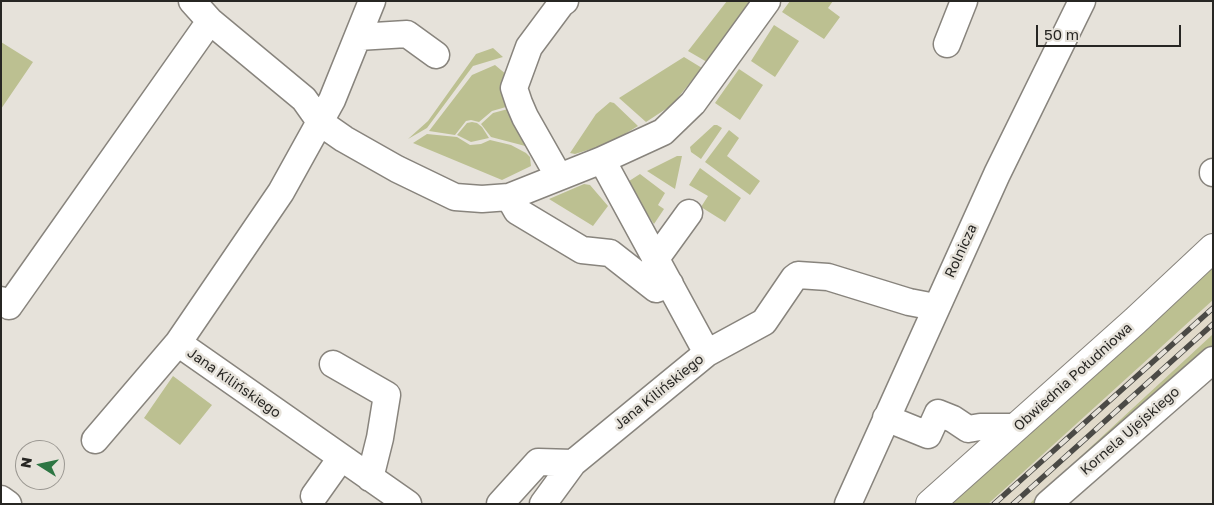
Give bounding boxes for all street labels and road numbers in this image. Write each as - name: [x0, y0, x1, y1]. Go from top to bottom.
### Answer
- street label: Rolnicza: [941, 221, 981, 281]
- street label: Obwiednia Południowa: [1010, 319, 1136, 435]
- street label: Jana Kilińskiego: [184, 345, 284, 421]
- street label: Jana Kilińskiego: [611, 351, 707, 433]
- street label: Kornela Ujejskiego: [1077, 383, 1183, 479]

